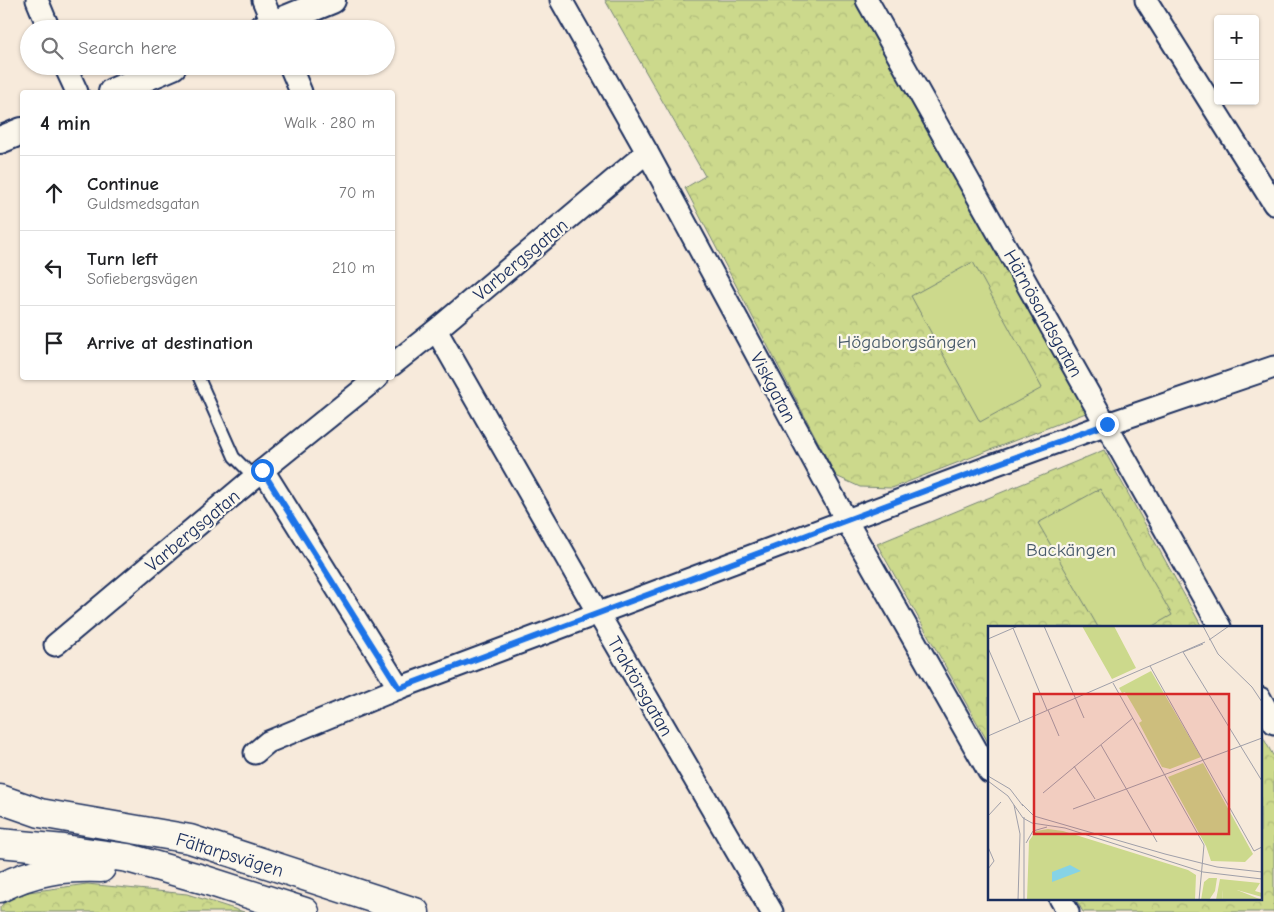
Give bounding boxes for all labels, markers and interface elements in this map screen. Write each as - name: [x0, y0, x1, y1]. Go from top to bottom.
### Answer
- map controls: [1214, 15, 1259, 105]
- button: +: [1214, 15, 1259, 60]
- search box: [20, 20, 395, 75]
- icon: search: [38, 34, 66, 62]
- text: Search here: [78, 37, 177, 59]
- button: −: [1214, 60, 1259, 105]
- text: 4 min: [40, 111, 91, 135]
- text: Walk · 280 m: [284, 114, 375, 132]
- text: Continue: [87, 173, 159, 195]
- icon: ahead: [40, 179, 68, 207]
- text: 70 m: [339, 184, 375, 202]
- text: Guldsmedsgatan: [87, 195, 200, 213]
- street label: Varbergsgatan: [469, 214, 572, 306]
- street label: Härnösandsgatan: [999, 246, 1087, 381]
- text: Turn left: [87, 248, 158, 270]
- icon: left: [40, 254, 68, 282]
- text: 210 m: [332, 259, 375, 277]
- text: Sofiebergsvägen: [87, 270, 198, 288]
- icon: arrive: [40, 329, 68, 357]
- park label: Högaborgsängen: [837, 331, 977, 353]
- text: Arrive at destination: [87, 332, 253, 354]
- street label: Viskgatan: [745, 349, 801, 426]
- route end: [1096, 413, 1119, 436]
- route start: [251, 459, 274, 482]
- street label: Varbergsgatan: [141, 485, 244, 577]
- park label: Backängen: [1026, 539, 1116, 561]
- inset map: [988, 626, 1262, 900]
- street label: Traktörsgatan: [603, 633, 678, 740]
- street label: Fältarpsvägen: [173, 828, 286, 882]

